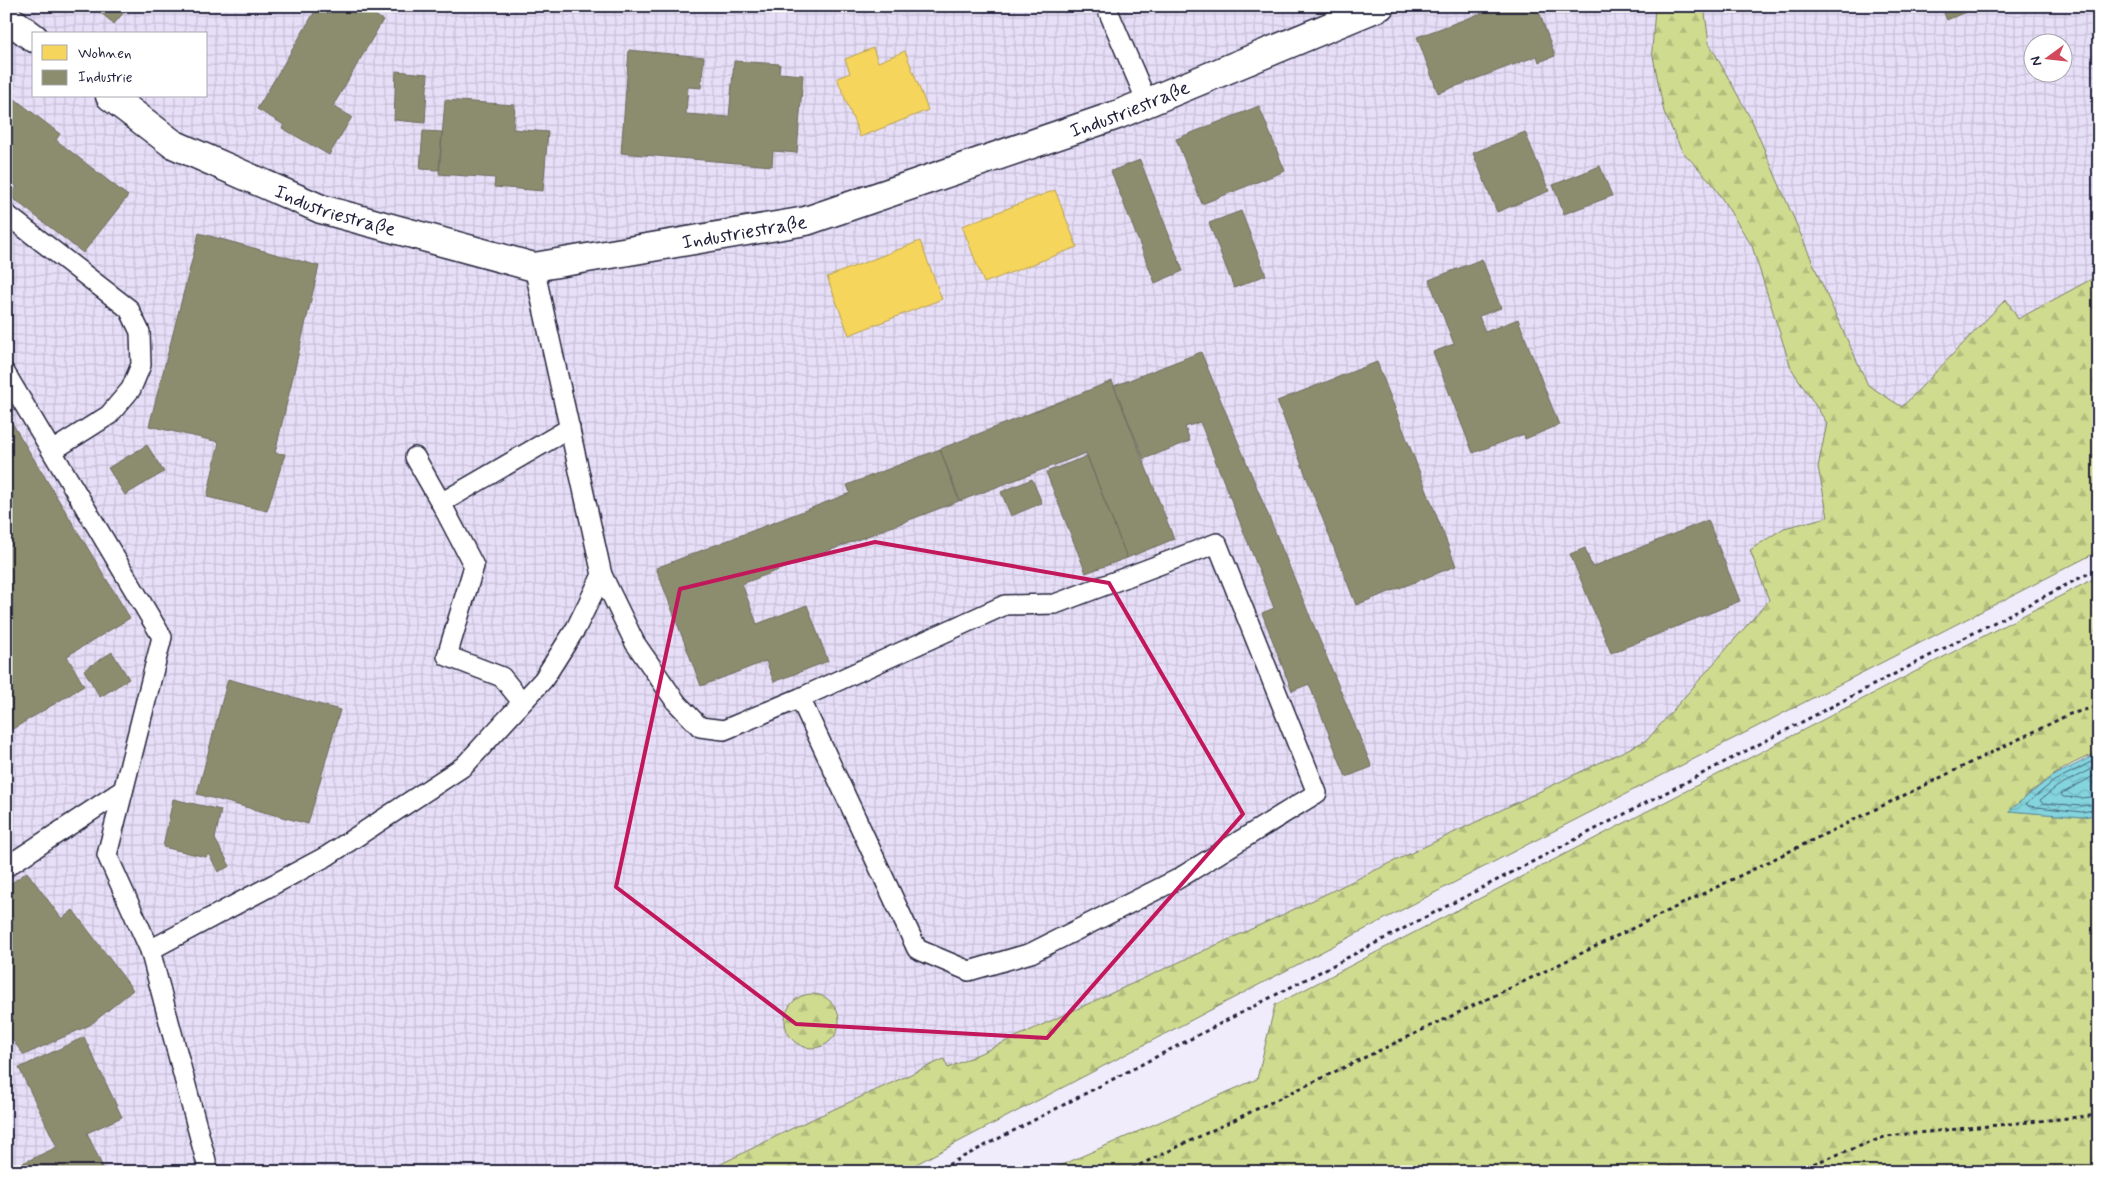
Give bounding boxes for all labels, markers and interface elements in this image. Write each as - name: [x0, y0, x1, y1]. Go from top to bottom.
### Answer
- legend: [32, 32, 208, 98]
- north arrow: [2022, 32, 2072, 82]
- text: Wohnen: [78, 44, 132, 64]
- text: N: [2027, 54, 2046, 68]
- text: Industrie: [78, 68, 133, 88]
- street label: Industriestraße: [1067, 74, 1194, 145]
- street label: Industriestraße: [270, 178, 399, 244]
- street label: Industriestraße: [680, 209, 809, 257]

